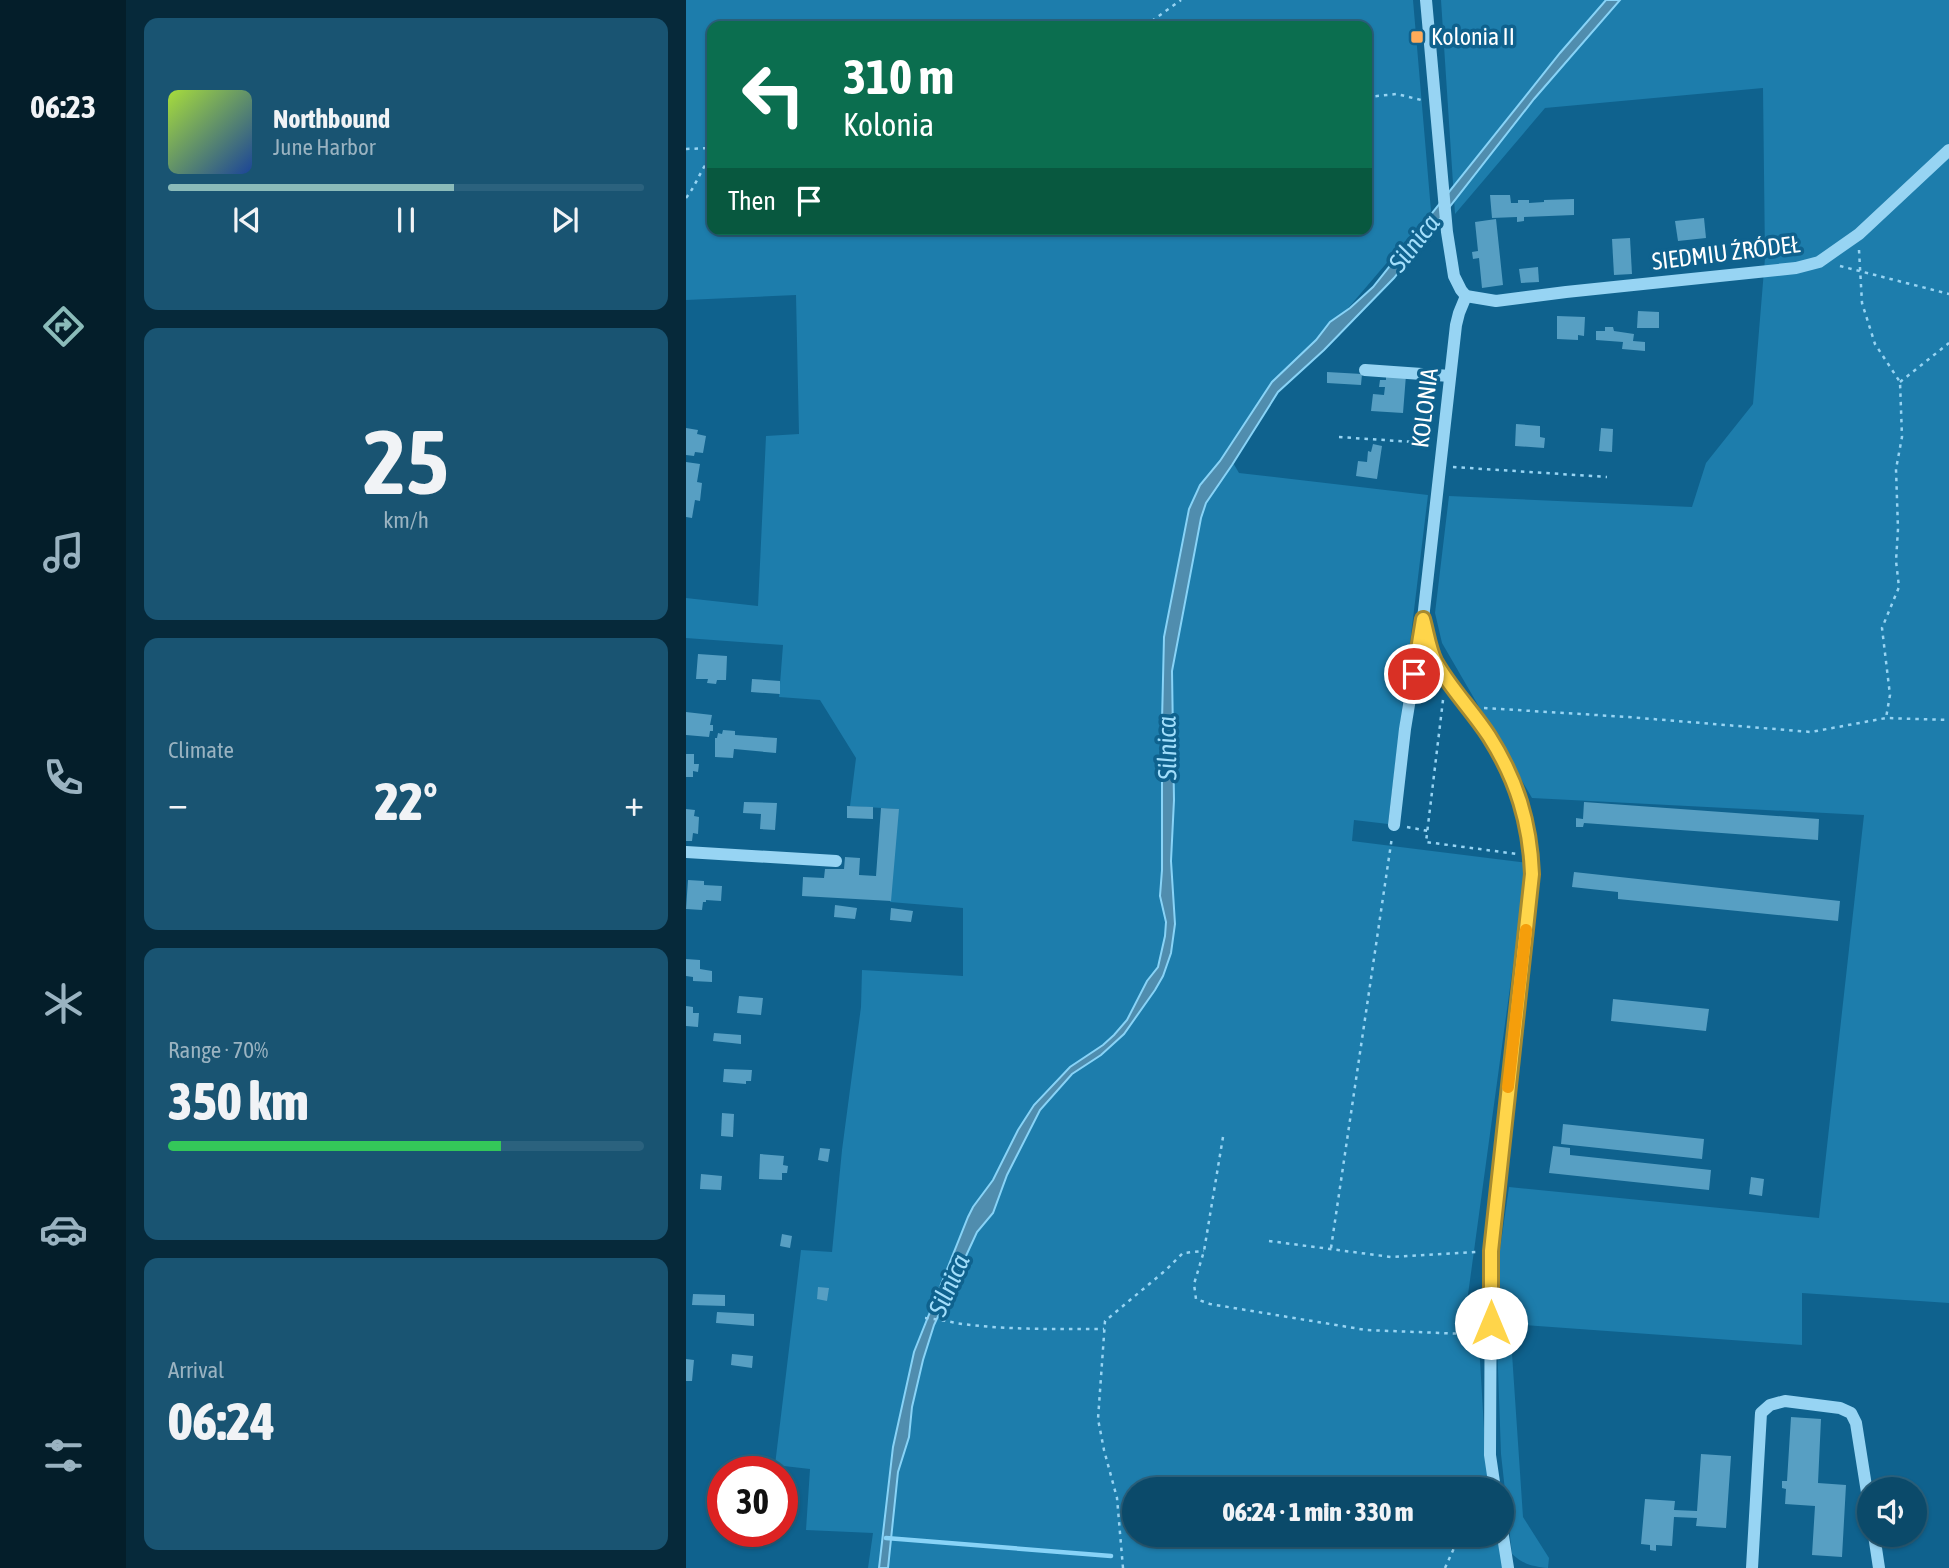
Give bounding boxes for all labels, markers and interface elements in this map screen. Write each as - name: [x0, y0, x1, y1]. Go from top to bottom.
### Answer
- place label: Kolonia II: [1431, 23, 1515, 50]
- marker: Kolonia II: [1409, 29, 1425, 45]
- text: 310 m: [843, 48, 954, 104]
- icon: left: [728, 49, 819, 140]
- text: 06:23: [30, 88, 96, 125]
- text: Northbound: [273, 104, 390, 134]
- text: Kolonia: [843, 106, 934, 143]
- text: June Harbor: [273, 134, 376, 160]
- icon: arrive: [790, 182, 828, 220]
- text: Then: [728, 186, 776, 216]
- icon: previous: [228, 201, 266, 239]
- icon: pause: [387, 201, 425, 239]
- icon: next: [546, 201, 584, 239]
- water label: Silnica: [1382, 209, 1446, 278]
- street label: SIEDMIU ŹRÓDEŁ: [1650, 230, 1802, 275]
- icon: directions: [39, 302, 88, 351]
- street label: KOLONIA: [1406, 366, 1443, 449]
- text: 25: [363, 409, 449, 513]
- text: km/h: [383, 507, 429, 533]
- icon: music: [39, 528, 88, 577]
- pin: [1384, 644, 1444, 704]
- icon: arrive: [1395, 655, 1433, 693]
- water label: Silnica: [1151, 716, 1183, 781]
- text: Climate: [168, 737, 234, 763]
- icon: phone: [39, 753, 88, 802]
- text: 22°: [374, 771, 438, 831]
- text: −: [168, 781, 188, 824]
- text: +: [624, 781, 644, 824]
- icon: climate: [39, 979, 88, 1028]
- text: Range · 70%: [168, 1037, 268, 1063]
- text: 350 km: [168, 1071, 309, 1131]
- icon: car: [39, 1205, 88, 1254]
- water label: Silnica: [922, 1250, 976, 1321]
- position arrow: [1454, 1286, 1528, 1360]
- text: Arrival: [168, 1357, 224, 1383]
- text: 06:24: [168, 1391, 275, 1451]
- icon: filters: [39, 1431, 88, 1480]
- speed limit sign: 30: [707, 1456, 798, 1547]
- map controls: [1857, 1477, 1927, 1547]
- button: sound: [1857, 1477, 1927, 1547]
- text: 06:24 · 1 min · 330 m: [1223, 1497, 1413, 1527]

